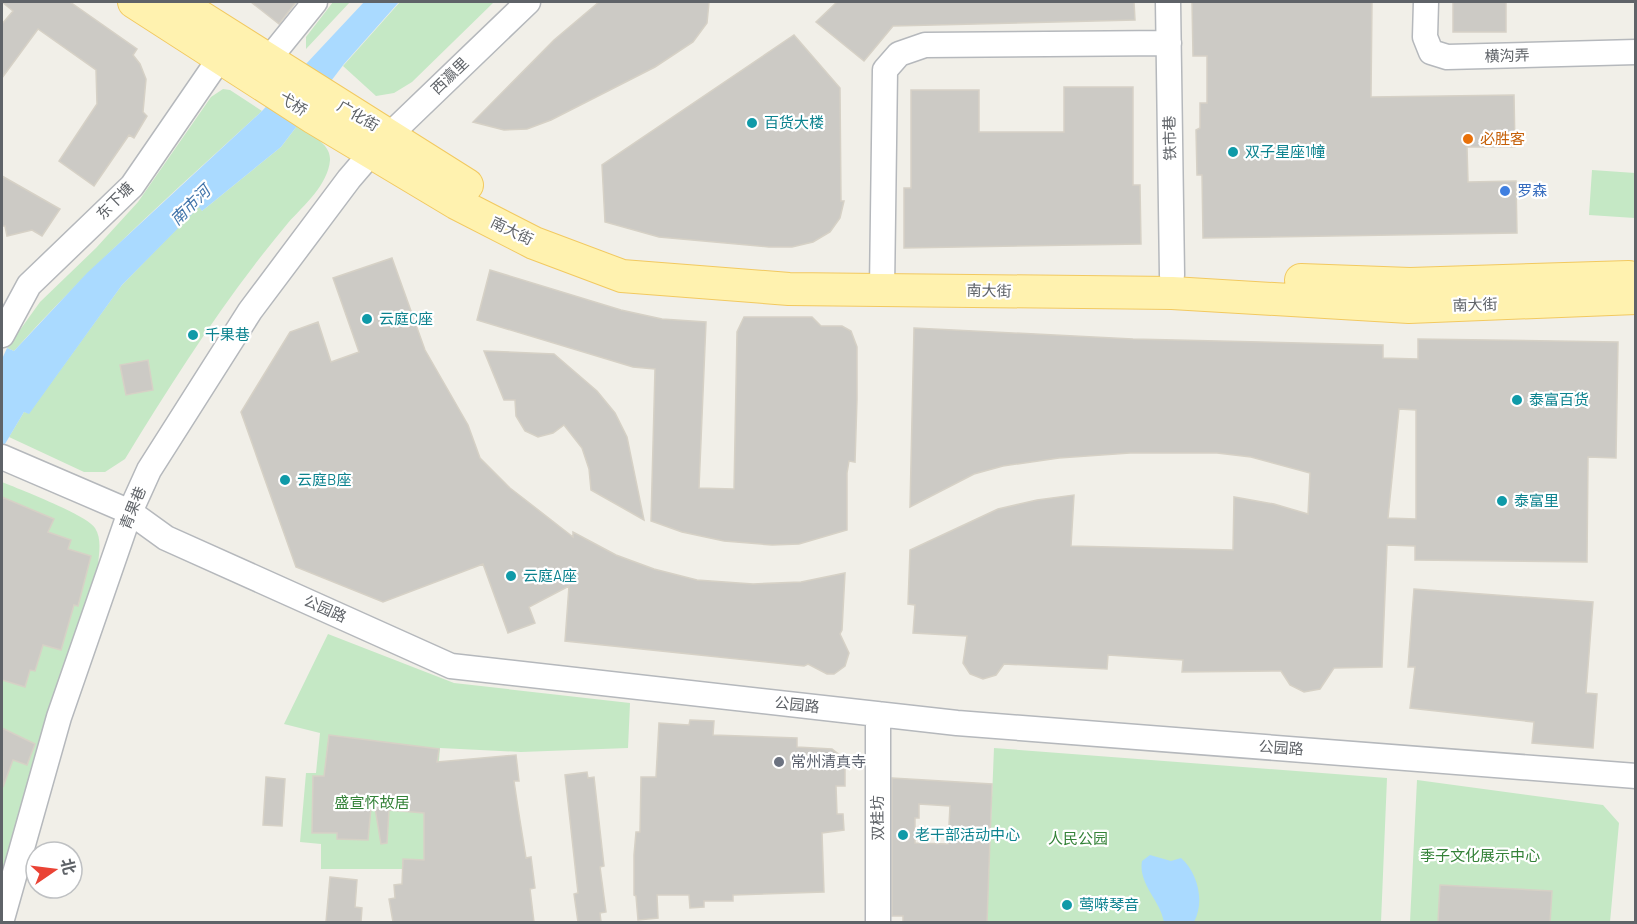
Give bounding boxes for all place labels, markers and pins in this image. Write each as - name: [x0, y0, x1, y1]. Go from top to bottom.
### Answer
- place label: 百货大楼: [764, 113, 824, 131]
- marker: 百货大楼: [745, 116, 759, 130]
- place label: 必胜客: [1480, 129, 1525, 147]
- marker: 必胜客: [1461, 132, 1475, 146]
- place label: 双子星座1幢: [1245, 142, 1325, 160]
- marker: 双子星座1幢: [1226, 145, 1240, 159]
- place label: 罗森: [1517, 181, 1547, 199]
- marker: 罗森: [1498, 184, 1512, 198]
- place label: 云庭C座: [379, 309, 433, 327]
- marker: 云庭C座: [360, 312, 374, 326]
- place label: 千果巷: [205, 325, 250, 343]
- marker: 千果巷: [186, 328, 200, 342]
- place label: 泰富百货: [1529, 390, 1589, 408]
- marker: 泰富百货: [1510, 393, 1524, 407]
- place label: 云庭B座: [297, 470, 351, 488]
- marker: 云庭B座: [278, 473, 292, 487]
- place label: 泰富里: [1514, 491, 1559, 509]
- marker: 泰富里: [1495, 494, 1509, 508]
- place label: 云庭A座: [523, 566, 577, 584]
- marker: 云庭A座: [504, 569, 518, 583]
- place label: 常州清真寺: [791, 752, 866, 770]
- marker: 常州清真寺: [772, 755, 786, 769]
- place label: 老干部活动中心: [915, 825, 1020, 843]
- marker: 老干部活动中心: [896, 828, 910, 842]
- place label: 莺啭琴音: [1079, 895, 1139, 913]
- marker: 莺啭琴音: [1060, 898, 1074, 912]

